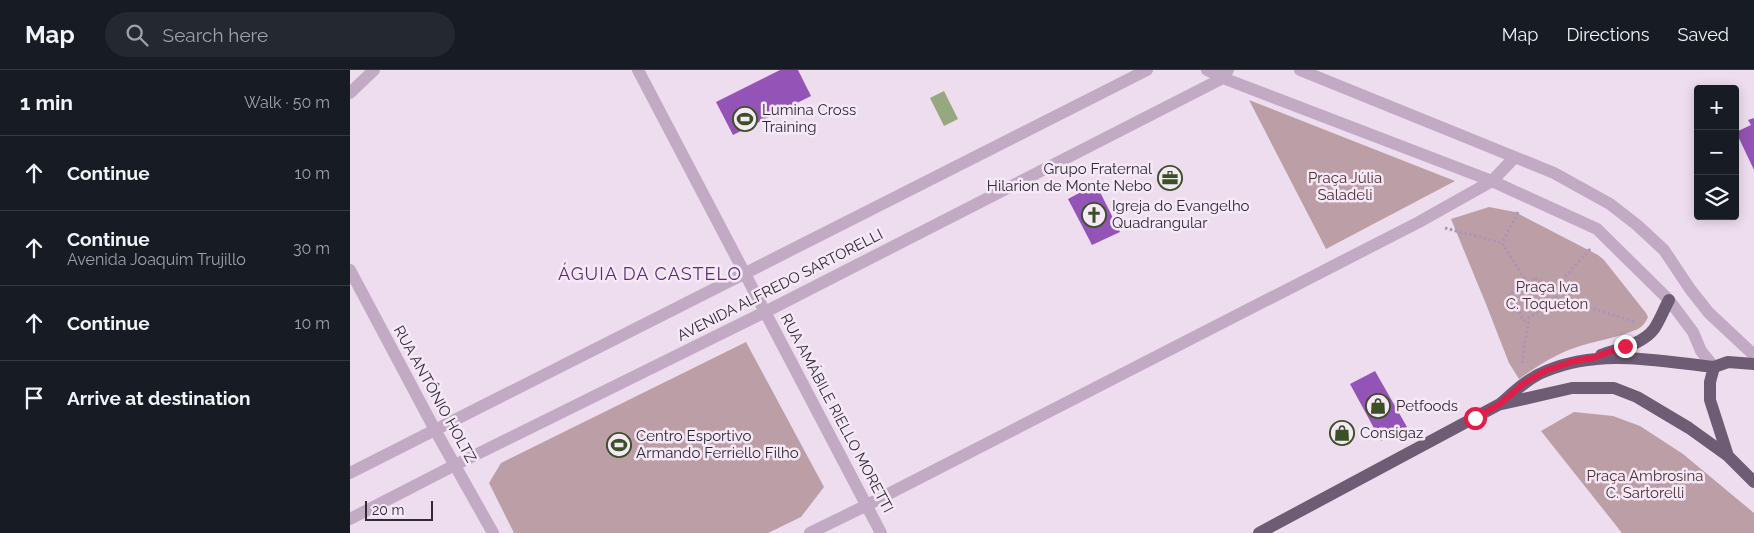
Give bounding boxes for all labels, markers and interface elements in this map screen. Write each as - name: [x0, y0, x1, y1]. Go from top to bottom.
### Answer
- search box: [105, 12, 455, 57]
- text: Map: [25, 20, 75, 49]
- icon: search: [123, 21, 151, 49]
- text: Search here: [163, 24, 268, 46]
- text: Map: [1502, 24, 1538, 45]
- text: Directions: [1566, 24, 1650, 45]
- text: Saved: [1678, 24, 1729, 45]
- map controls: [1694, 85, 1739, 220]
- button: +: [1694, 85, 1739, 130]
- text: 1 min: [20, 90, 73, 115]
- text: Walk · 50 m: [244, 93, 330, 112]
- place label: Lumina Cross Training: [762, 101, 856, 136]
- sports icon: Lumina Cross Training: [732, 106, 758, 132]
- button: −: [1694, 130, 1739, 175]
- icon: ahead: [20, 159, 48, 187]
- place label: Grupo Fraternal Hilarion de Monte Nebo: [987, 160, 1153, 195]
- text: Continue: [67, 162, 150, 184]
- text: 10 m: [295, 164, 330, 183]
- office icon: Grupo Fraternal Hilarion de Monte Nebo: [1157, 165, 1183, 191]
- park label: Praça Júlia Saladeli: [1308, 169, 1382, 204]
- button: layers: [1694, 175, 1739, 220]
- place label: Igreja do Evangelho Quadrangular: [1112, 197, 1250, 232]
- church icon: Igreja do Evangelho Quadrangular: [1081, 202, 1107, 228]
- street label: AVENIDA ALFREDO SARTORELLI: [674, 225, 886, 345]
- text: Continue: [67, 228, 150, 250]
- icon: ahead: [20, 234, 48, 262]
- text: 30 m: [293, 239, 330, 258]
- text: Avenida Joaquim Trujillo: [67, 250, 246, 269]
- district label: ÁGUIA DA CASTELO: [558, 262, 742, 284]
- park label: Praça Iva C. Toqueton: [1506, 278, 1588, 313]
- icon: ahead: [20, 309, 48, 337]
- street label: RUA AMÁBILE RIELLO MORETTI: [777, 310, 897, 516]
- text: Continue: [67, 312, 150, 334]
- text: 10 m: [295, 314, 330, 333]
- street label: RUA ANTÔNIO HOLTZ: [390, 322, 480, 466]
- route end: [1614, 335, 1637, 358]
- icon: arrive: [20, 384, 48, 412]
- text: Arrive at destination: [67, 387, 251, 409]
- shop icon: Petfoods: [1365, 393, 1391, 419]
- place label: Petfoods: [1396, 397, 1458, 415]
- route start: [1464, 407, 1487, 430]
- shop icon: Consigaz: [1329, 420, 1355, 446]
- place label: Consigaz: [1360, 424, 1423, 442]
- place label: Centro Esportivo Armando Ferriello Filho: [636, 427, 799, 462]
- sports icon: Centro Esportivo Armando Ferriello Filho: [606, 432, 632, 458]
- park label: Praça Ambrosina C. Sartorelli: [1586, 467, 1704, 502]
- scale bar: [365, 498, 432, 521]
- text: 20 m: [372, 502, 404, 518]

